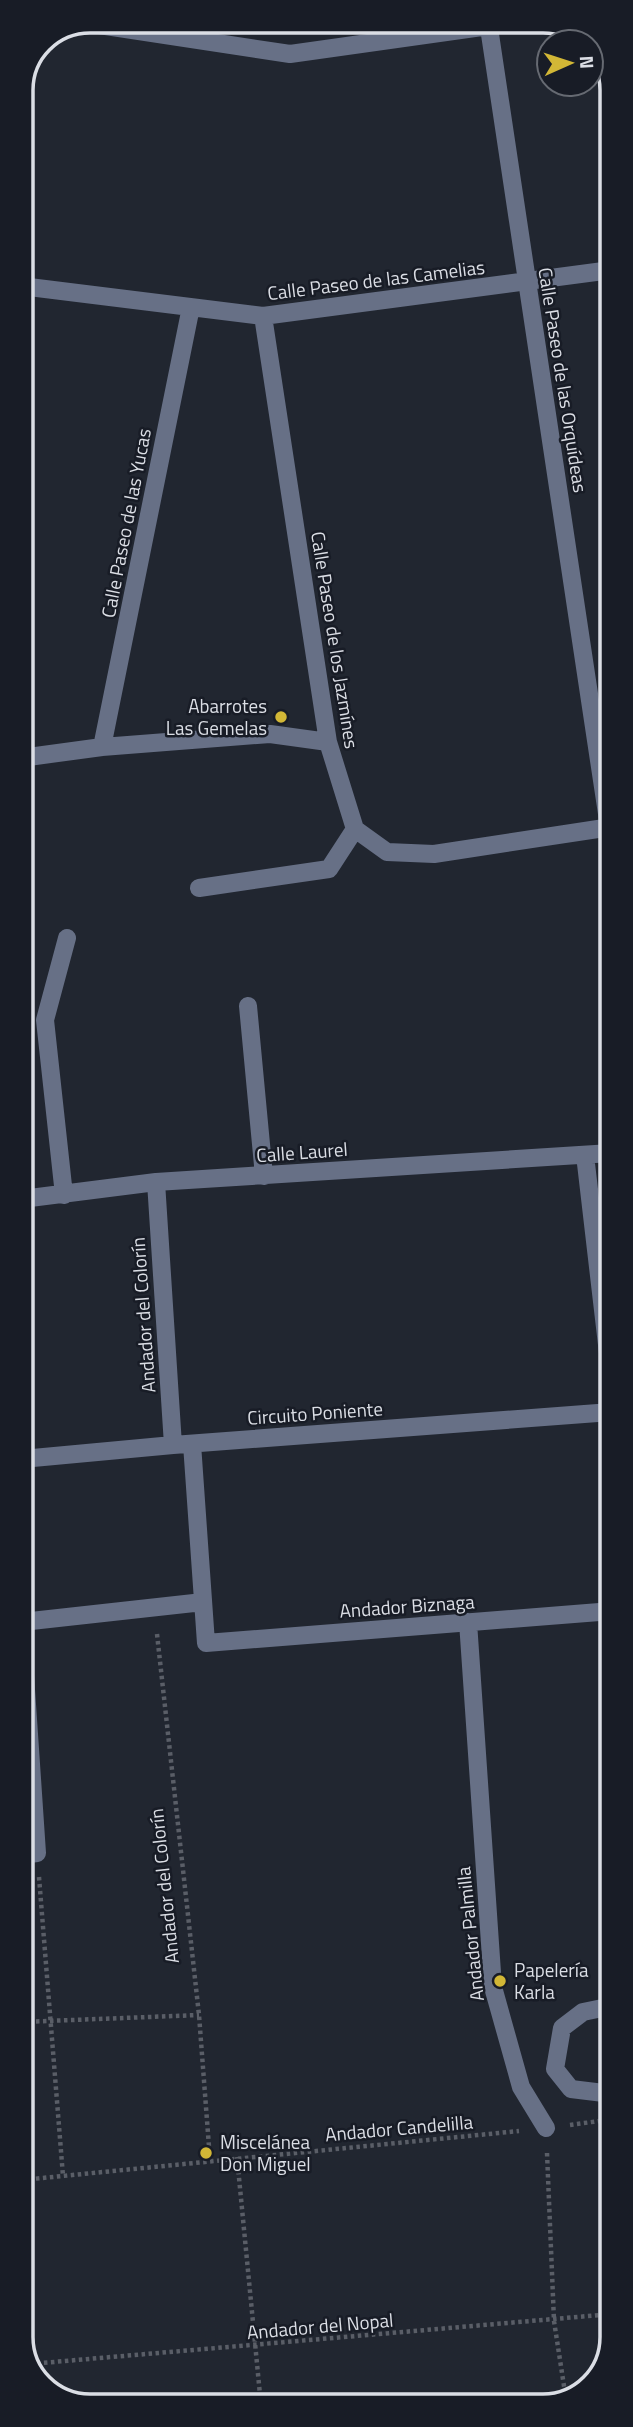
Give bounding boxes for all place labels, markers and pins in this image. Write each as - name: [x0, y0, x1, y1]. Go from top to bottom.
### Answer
- place label: Abarrotes Las Gemelas: [166, 691, 267, 742]
- marker: Abarrotes Las Gemelas: [273, 709, 289, 725]
- place label: Papelería Karla: [514, 1955, 589, 2006]
- marker: Papelería Karla: [492, 1973, 508, 1989]
- place label: Miscelánea Don Miguel: [220, 2127, 311, 2178]
- marker: Miscelánea Don Miguel: [198, 2145, 214, 2161]

